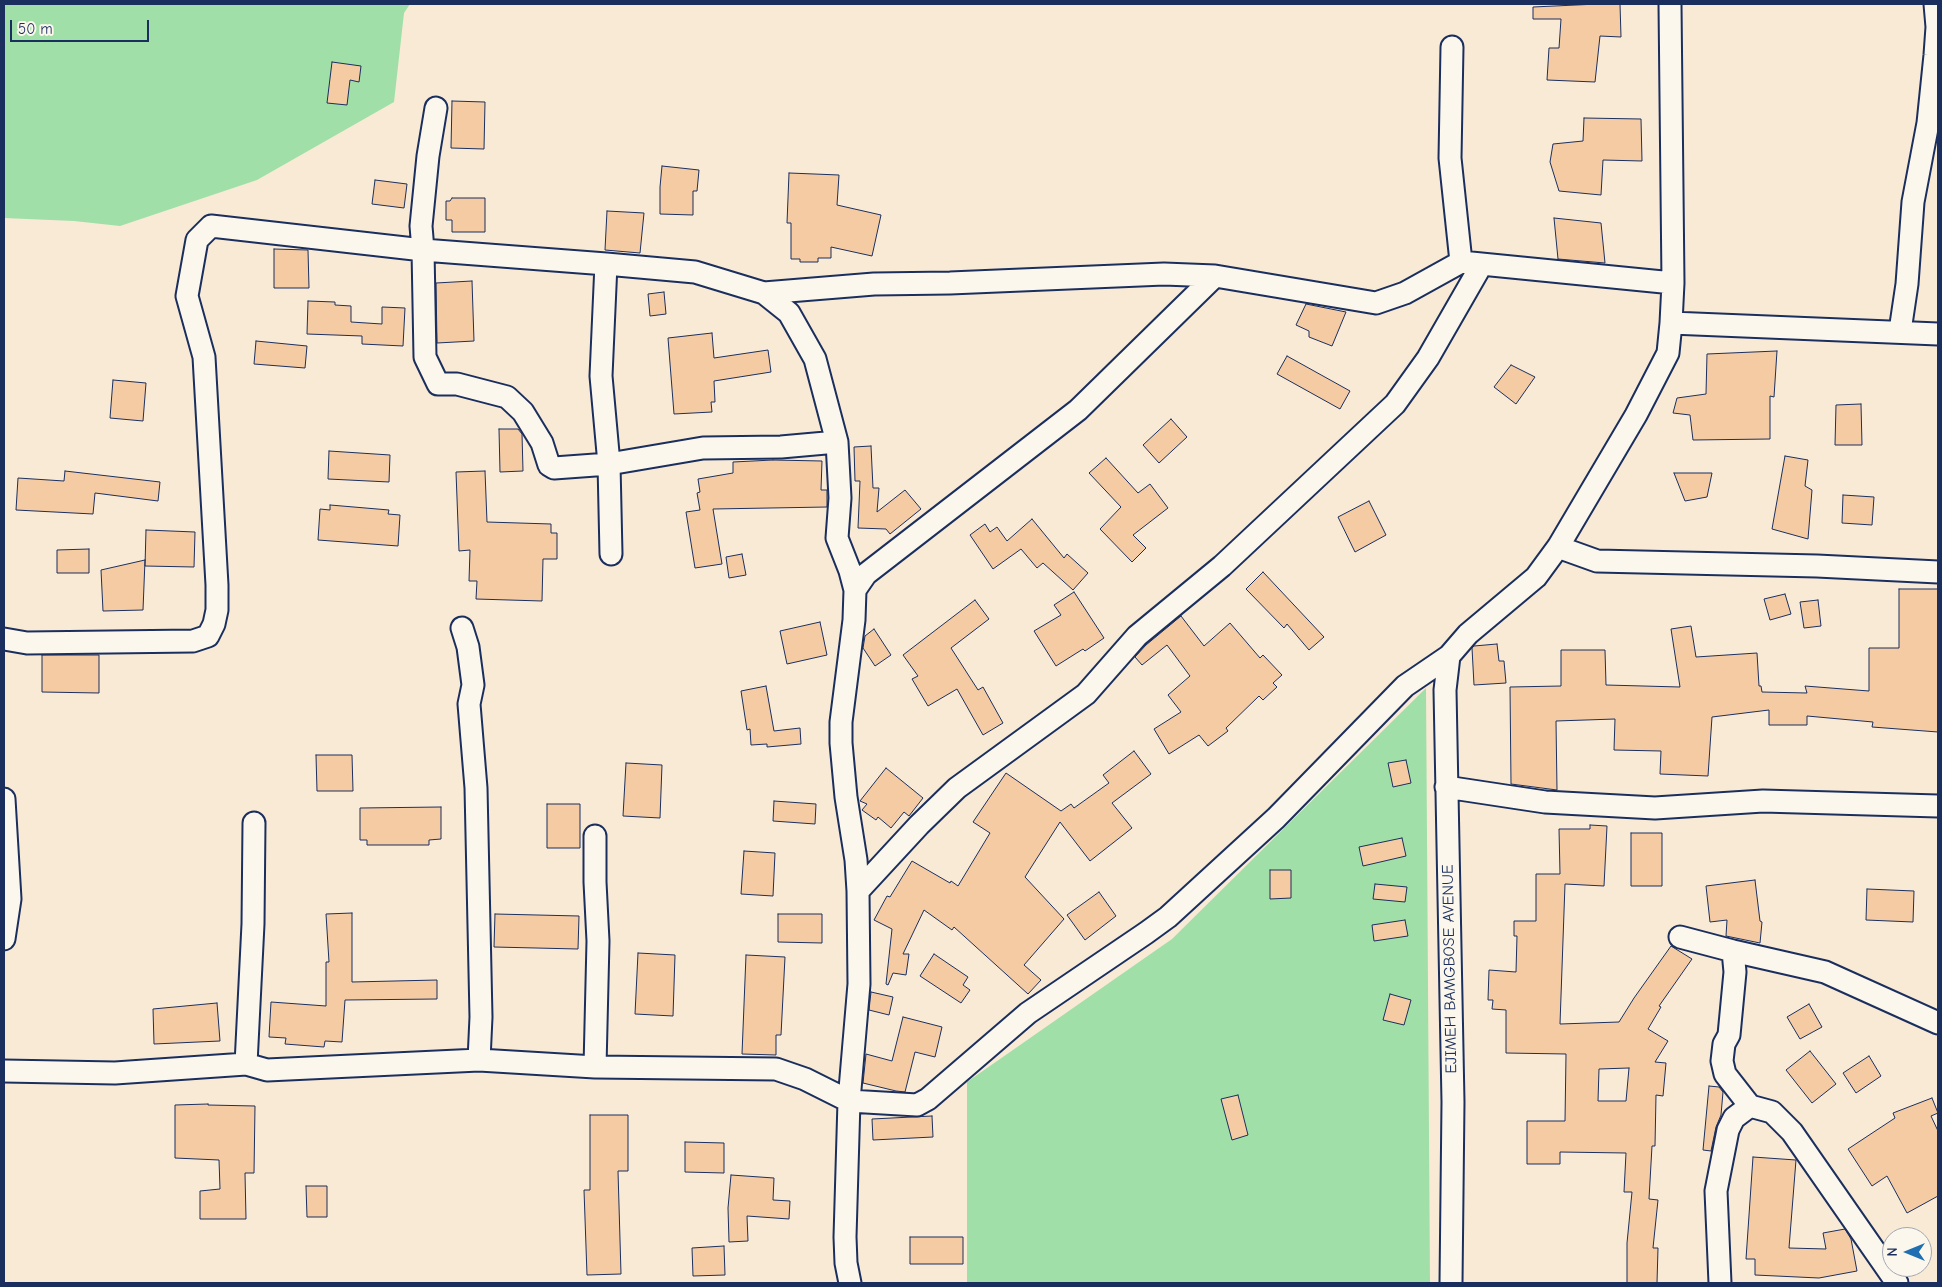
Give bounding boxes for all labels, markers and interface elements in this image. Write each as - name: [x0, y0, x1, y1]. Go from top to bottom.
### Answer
- scale bar: [12, 10, 151, 42]
- text: 50 m: [18, 20, 53, 38]
- street label: EJIMEH BAMGBOSE AVENUE: [1439, 864, 1461, 1074]
- north arrow: [1882, 1227, 1932, 1277]
- text: N: [1884, 1247, 1901, 1257]

